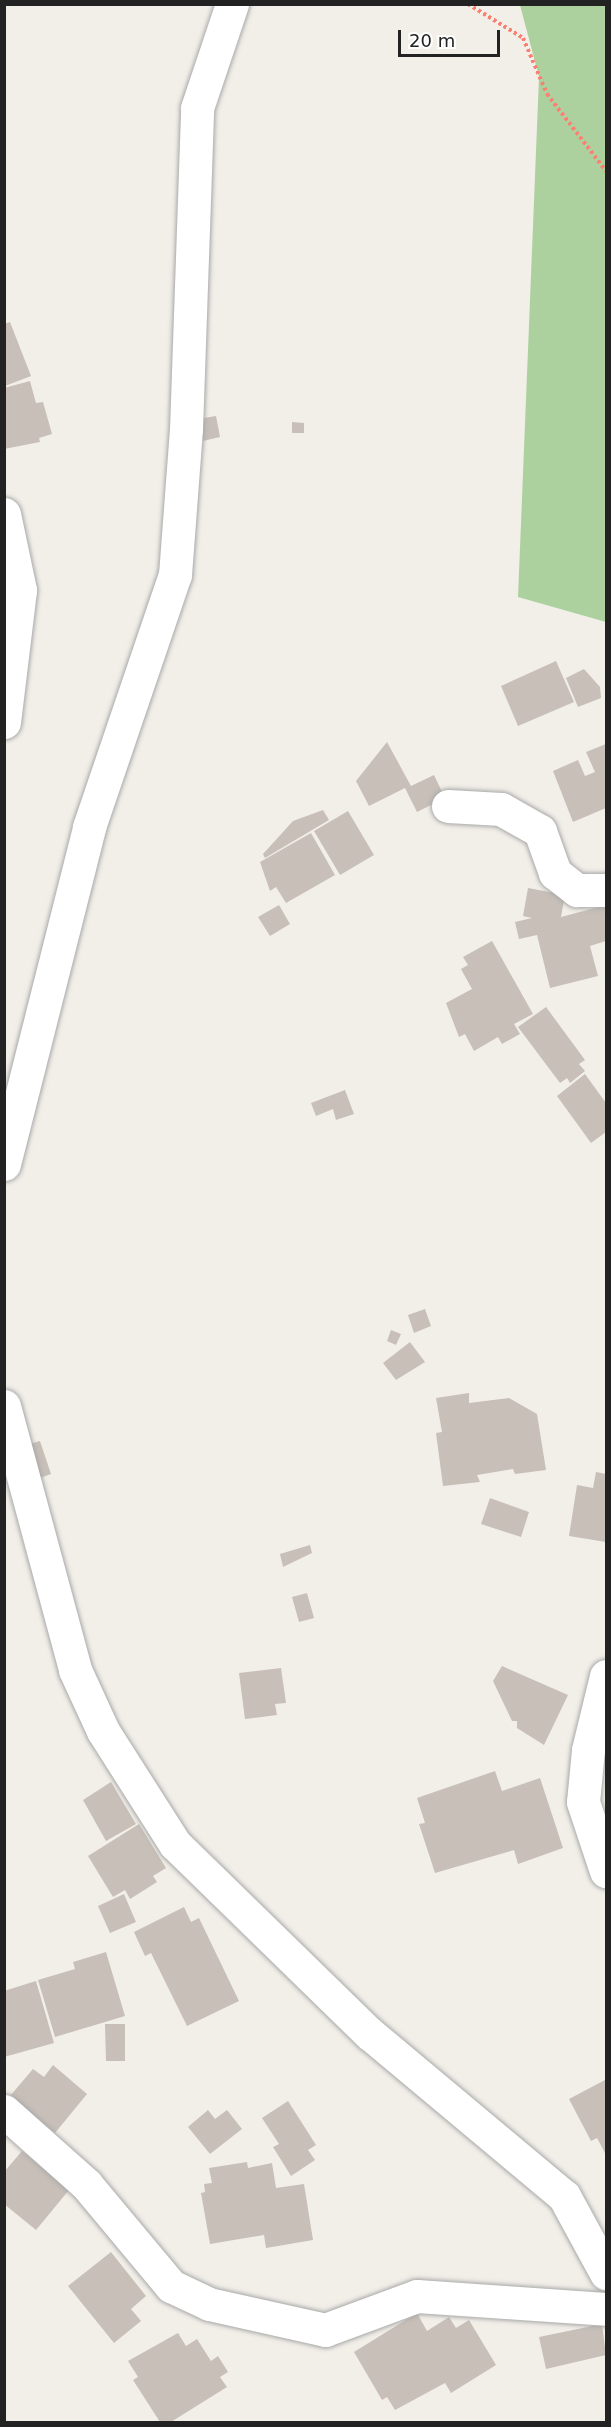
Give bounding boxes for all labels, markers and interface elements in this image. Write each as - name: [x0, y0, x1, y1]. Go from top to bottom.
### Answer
- scale bar: [401, 18, 503, 56]
- text: 20 m: [409, 30, 455, 51]

